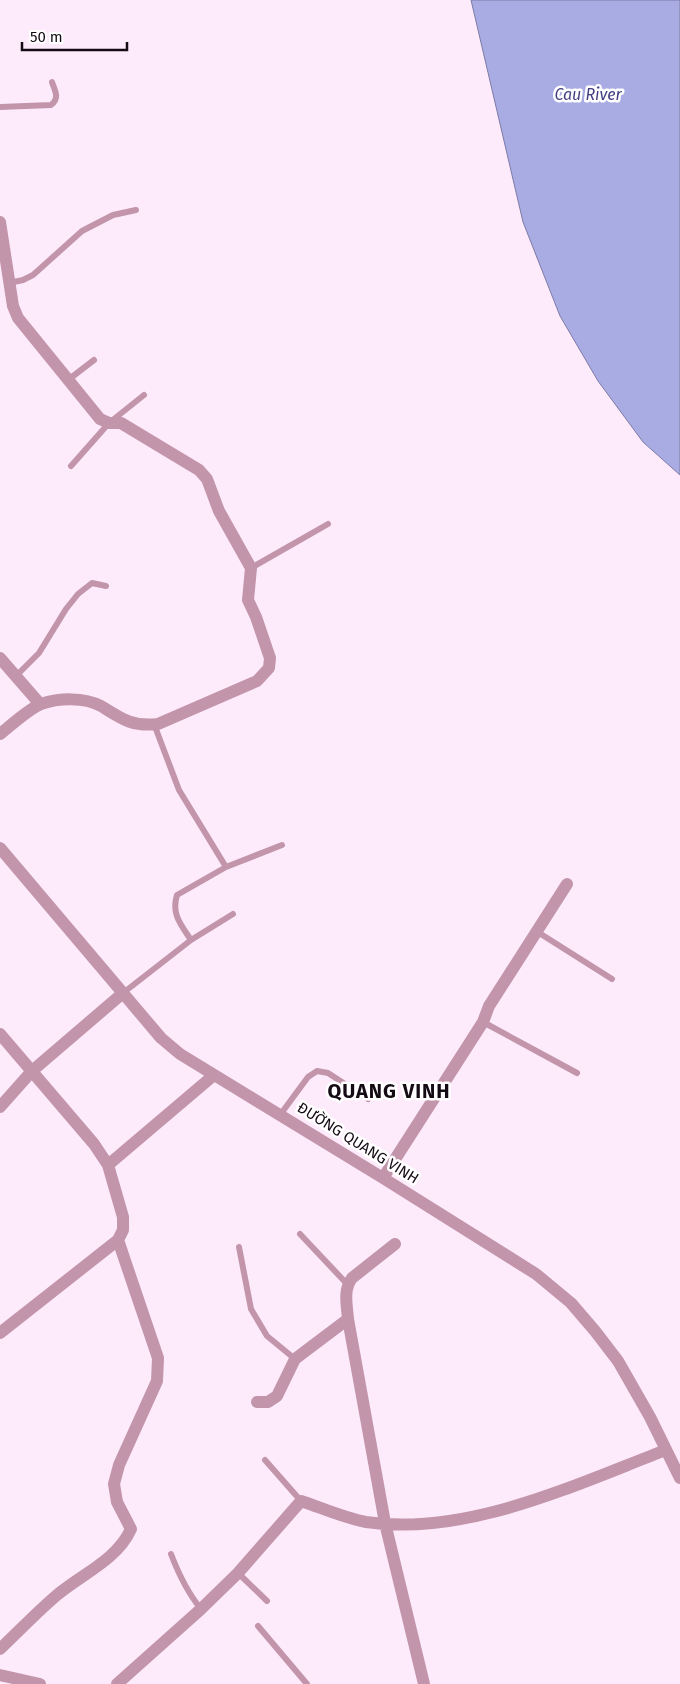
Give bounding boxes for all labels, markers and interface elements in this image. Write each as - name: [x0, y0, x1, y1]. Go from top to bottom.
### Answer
- scale bar: [22, 20, 128, 52]
- text: 50 m: [30, 28, 63, 46]
- water label: Cau River: [554, 85, 622, 104]
- district label: QUANG VINH: [327, 1079, 451, 1103]
- street label: ĐƯỜNG QUANG VINH: [294, 1098, 422, 1188]

